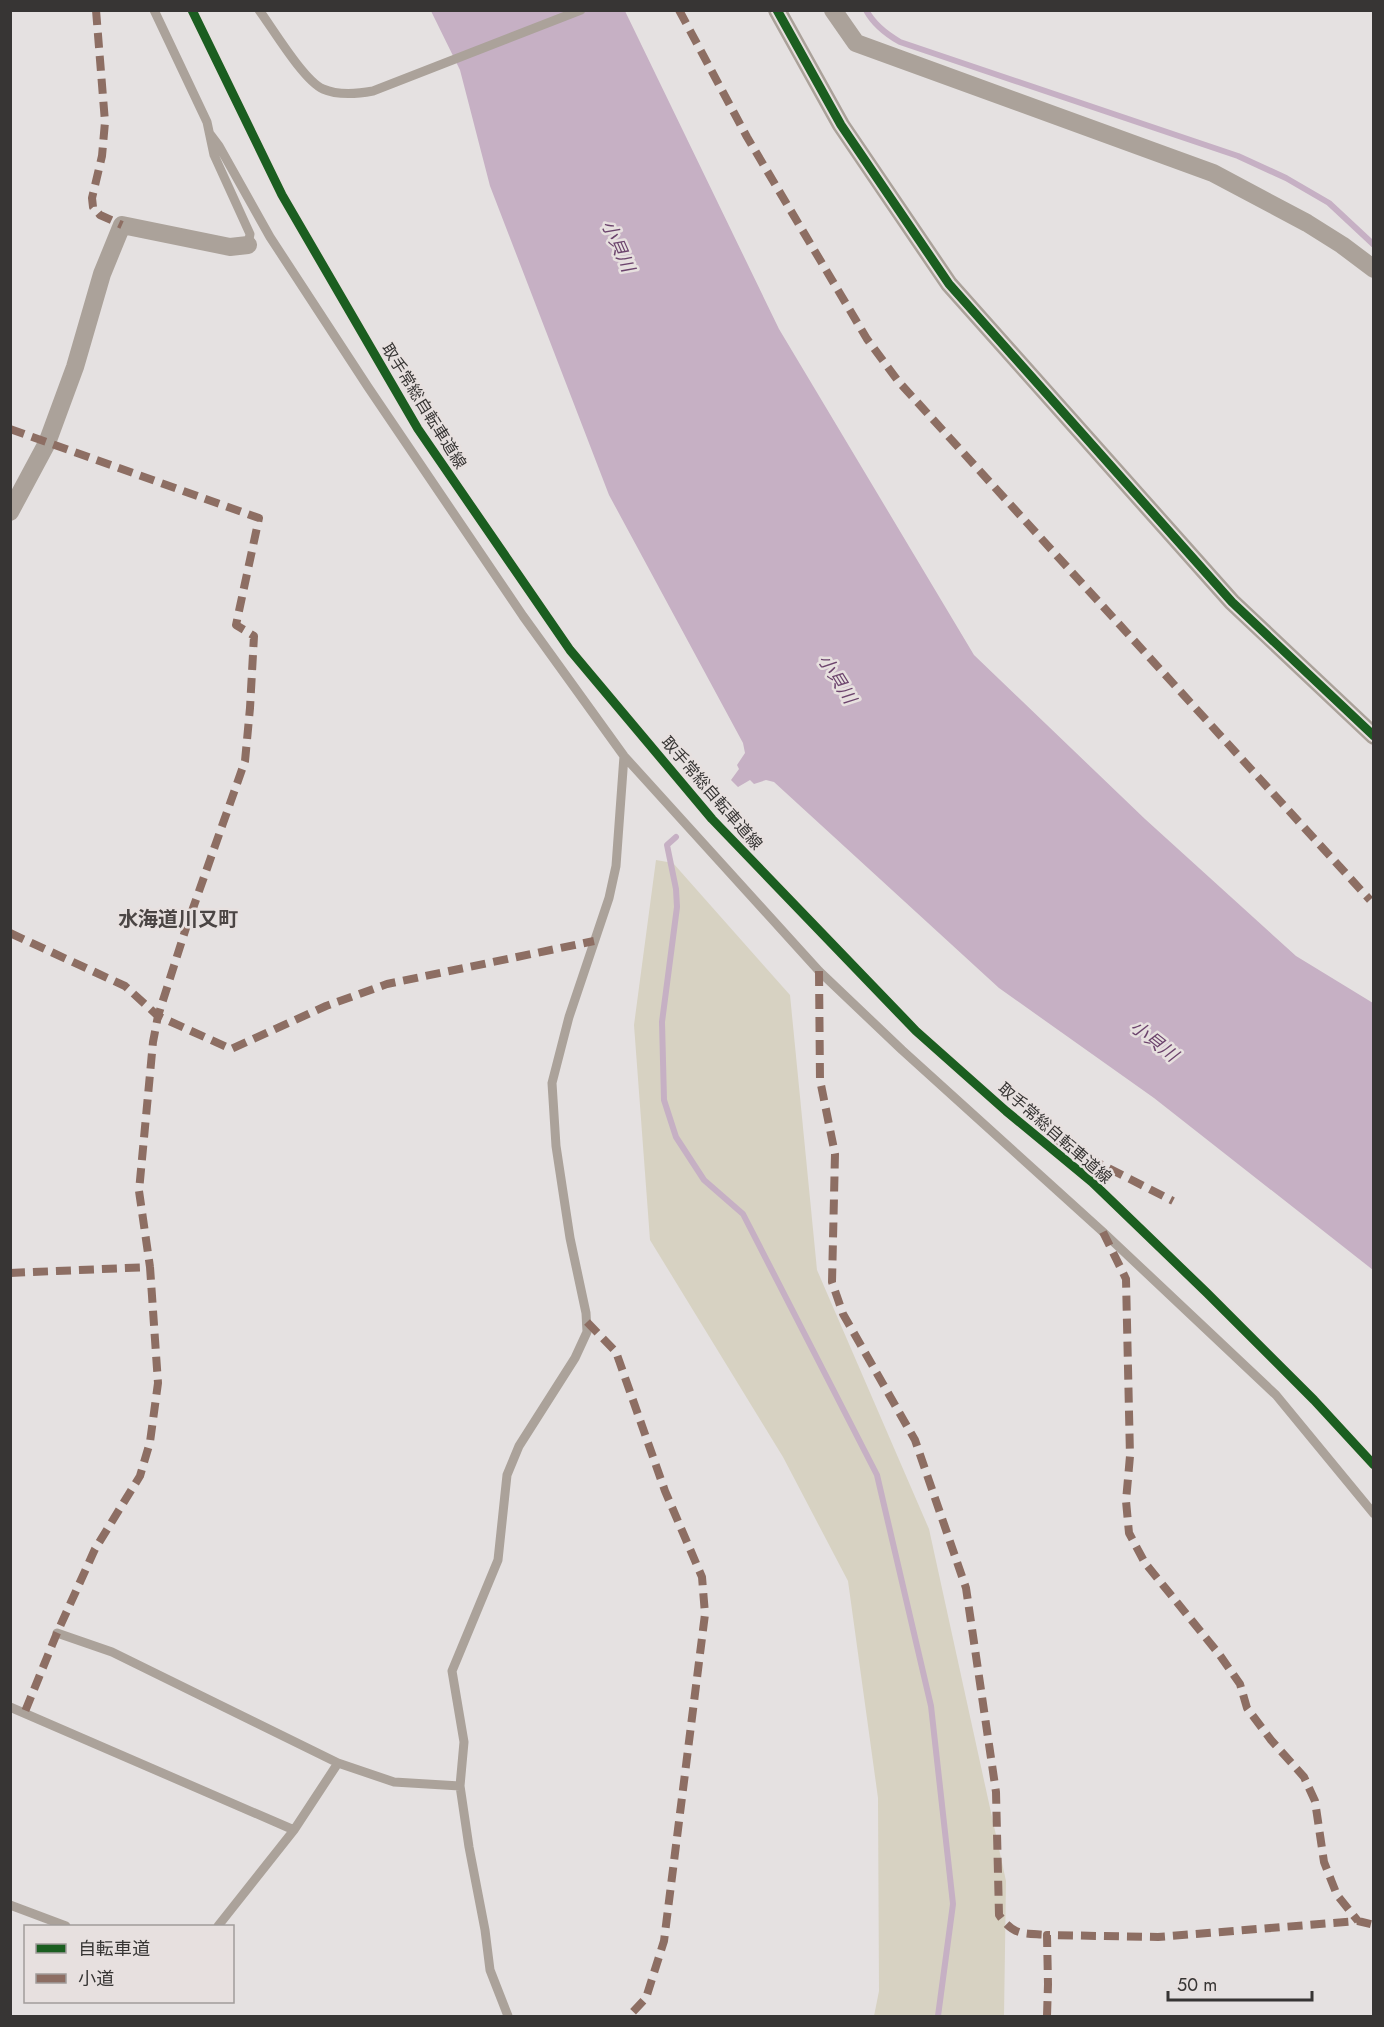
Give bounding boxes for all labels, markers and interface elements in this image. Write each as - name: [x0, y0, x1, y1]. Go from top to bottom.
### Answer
- water label: 小貝川: [595, 216, 642, 278]
- street label: 取手常総自転車道線: [376, 339, 472, 473]
- water label: 小貝川: [812, 649, 863, 710]
- street label: 取手常総自転車道線: [656, 731, 768, 855]
- district label: 水海道川又町: [118, 905, 238, 934]
- water label: 小貝川: [1125, 1014, 1185, 1069]
- street label: 取手常総自転車道線: [993, 1077, 1117, 1189]
- legend: [24, 1925, 234, 2003]
- text: 自転車道: [78, 1936, 150, 1962]
- scale bar: [1168, 1964, 1312, 2002]
- text: 小道: [78, 1966, 114, 1992]
- text: 50 m: [1177, 1972, 1217, 1998]

